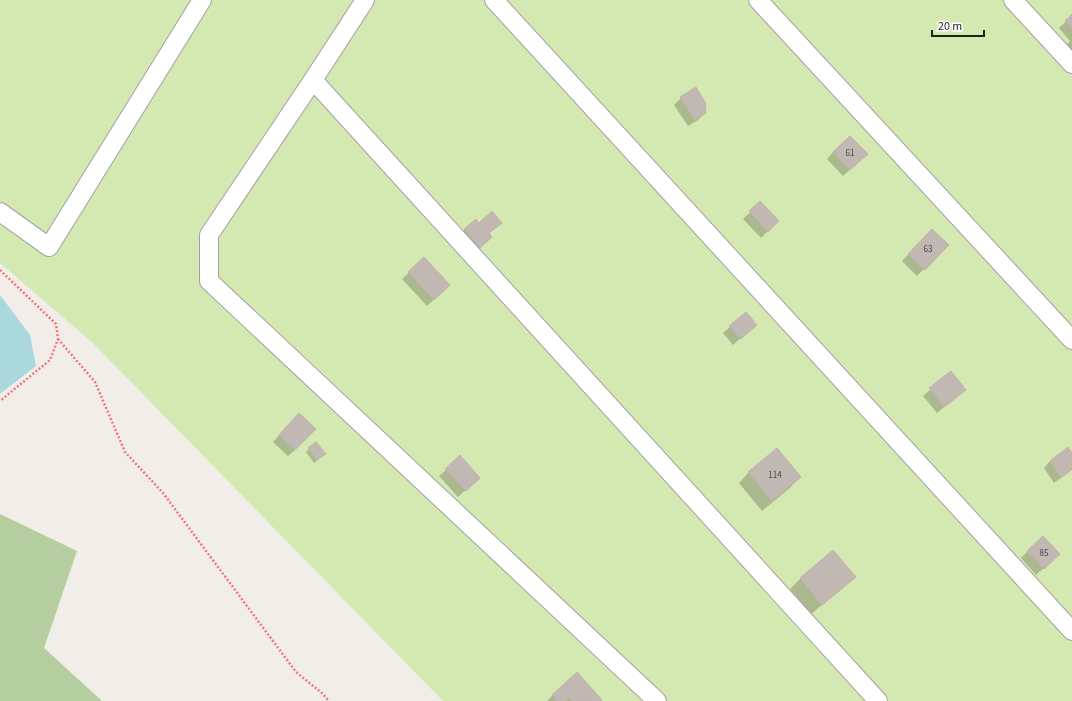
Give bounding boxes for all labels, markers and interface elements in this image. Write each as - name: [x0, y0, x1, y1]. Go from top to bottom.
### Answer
- scale bar: [932, 12, 984, 38]
- text: 20 m: [938, 18, 962, 35]
- house number: 61: [846, 147, 854, 160]
- house number: 63: [924, 243, 933, 256]
- house number: 114: [768, 469, 782, 482]
- house number: 85: [1040, 547, 1049, 560]

